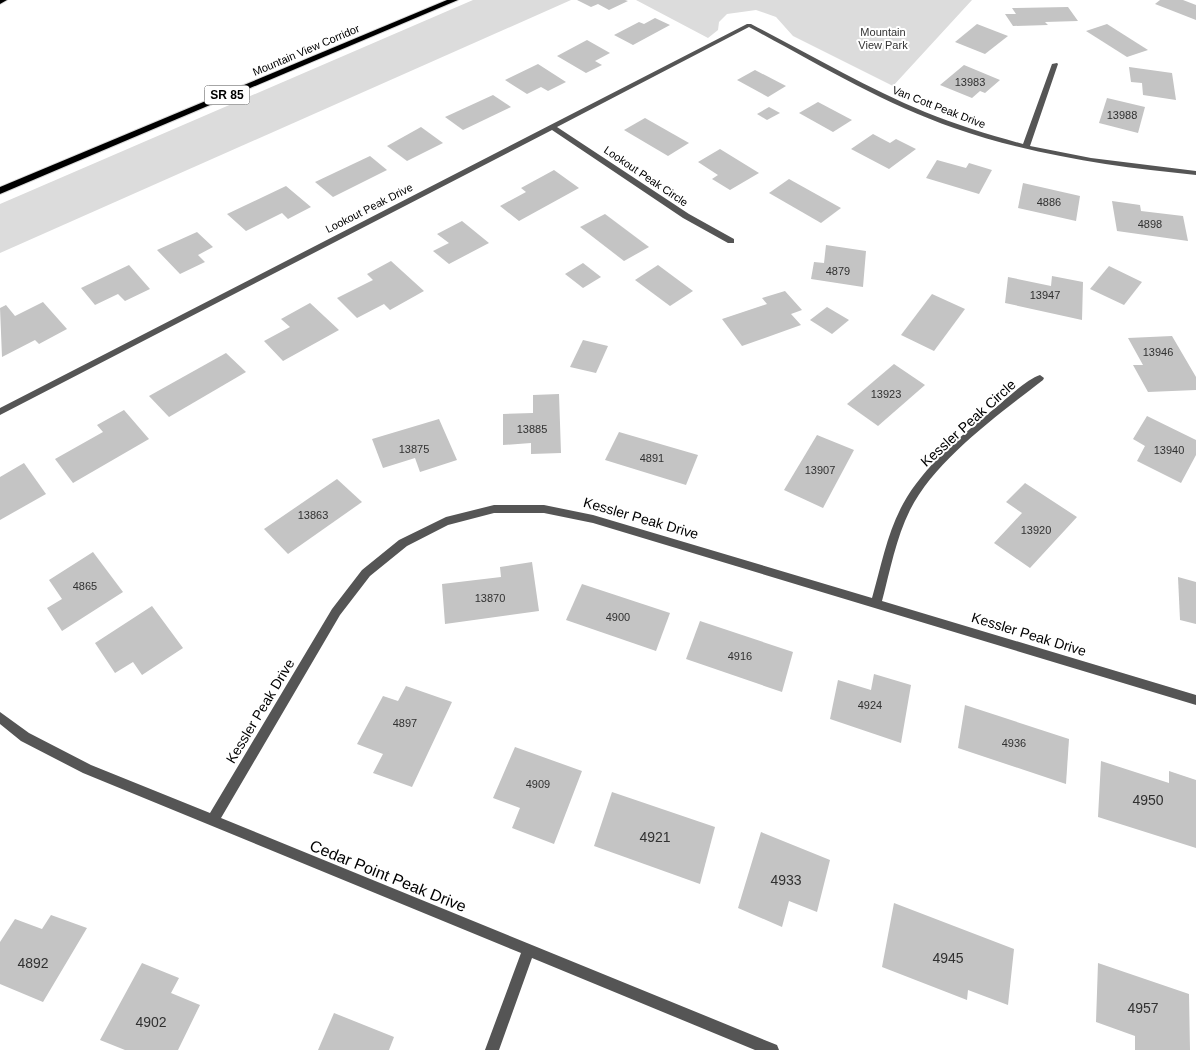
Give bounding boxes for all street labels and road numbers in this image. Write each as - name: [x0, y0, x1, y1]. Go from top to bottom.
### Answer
- street label: Mountain View Corridor: [251, 22, 361, 78]
- street label: Van Cott Peak Drive: [891, 84, 987, 130]
- road number: SR 85: [204, 86, 250, 104]
- street label: Lookout Peak Circle: [602, 143, 690, 209]
- street label: Lookout Peak Drive: [324, 181, 414, 235]
- street label: Kessler Peak Circle: [917, 376, 1019, 470]
- street label: Kessler Peak Drive: [582, 494, 701, 542]
- street label: Kessler Peak Drive: [970, 609, 1088, 659]
- street label: Kessler Peak Drive: [222, 656, 298, 766]
- street label: Cedar Point Peak Drive: [307, 837, 469, 915]

